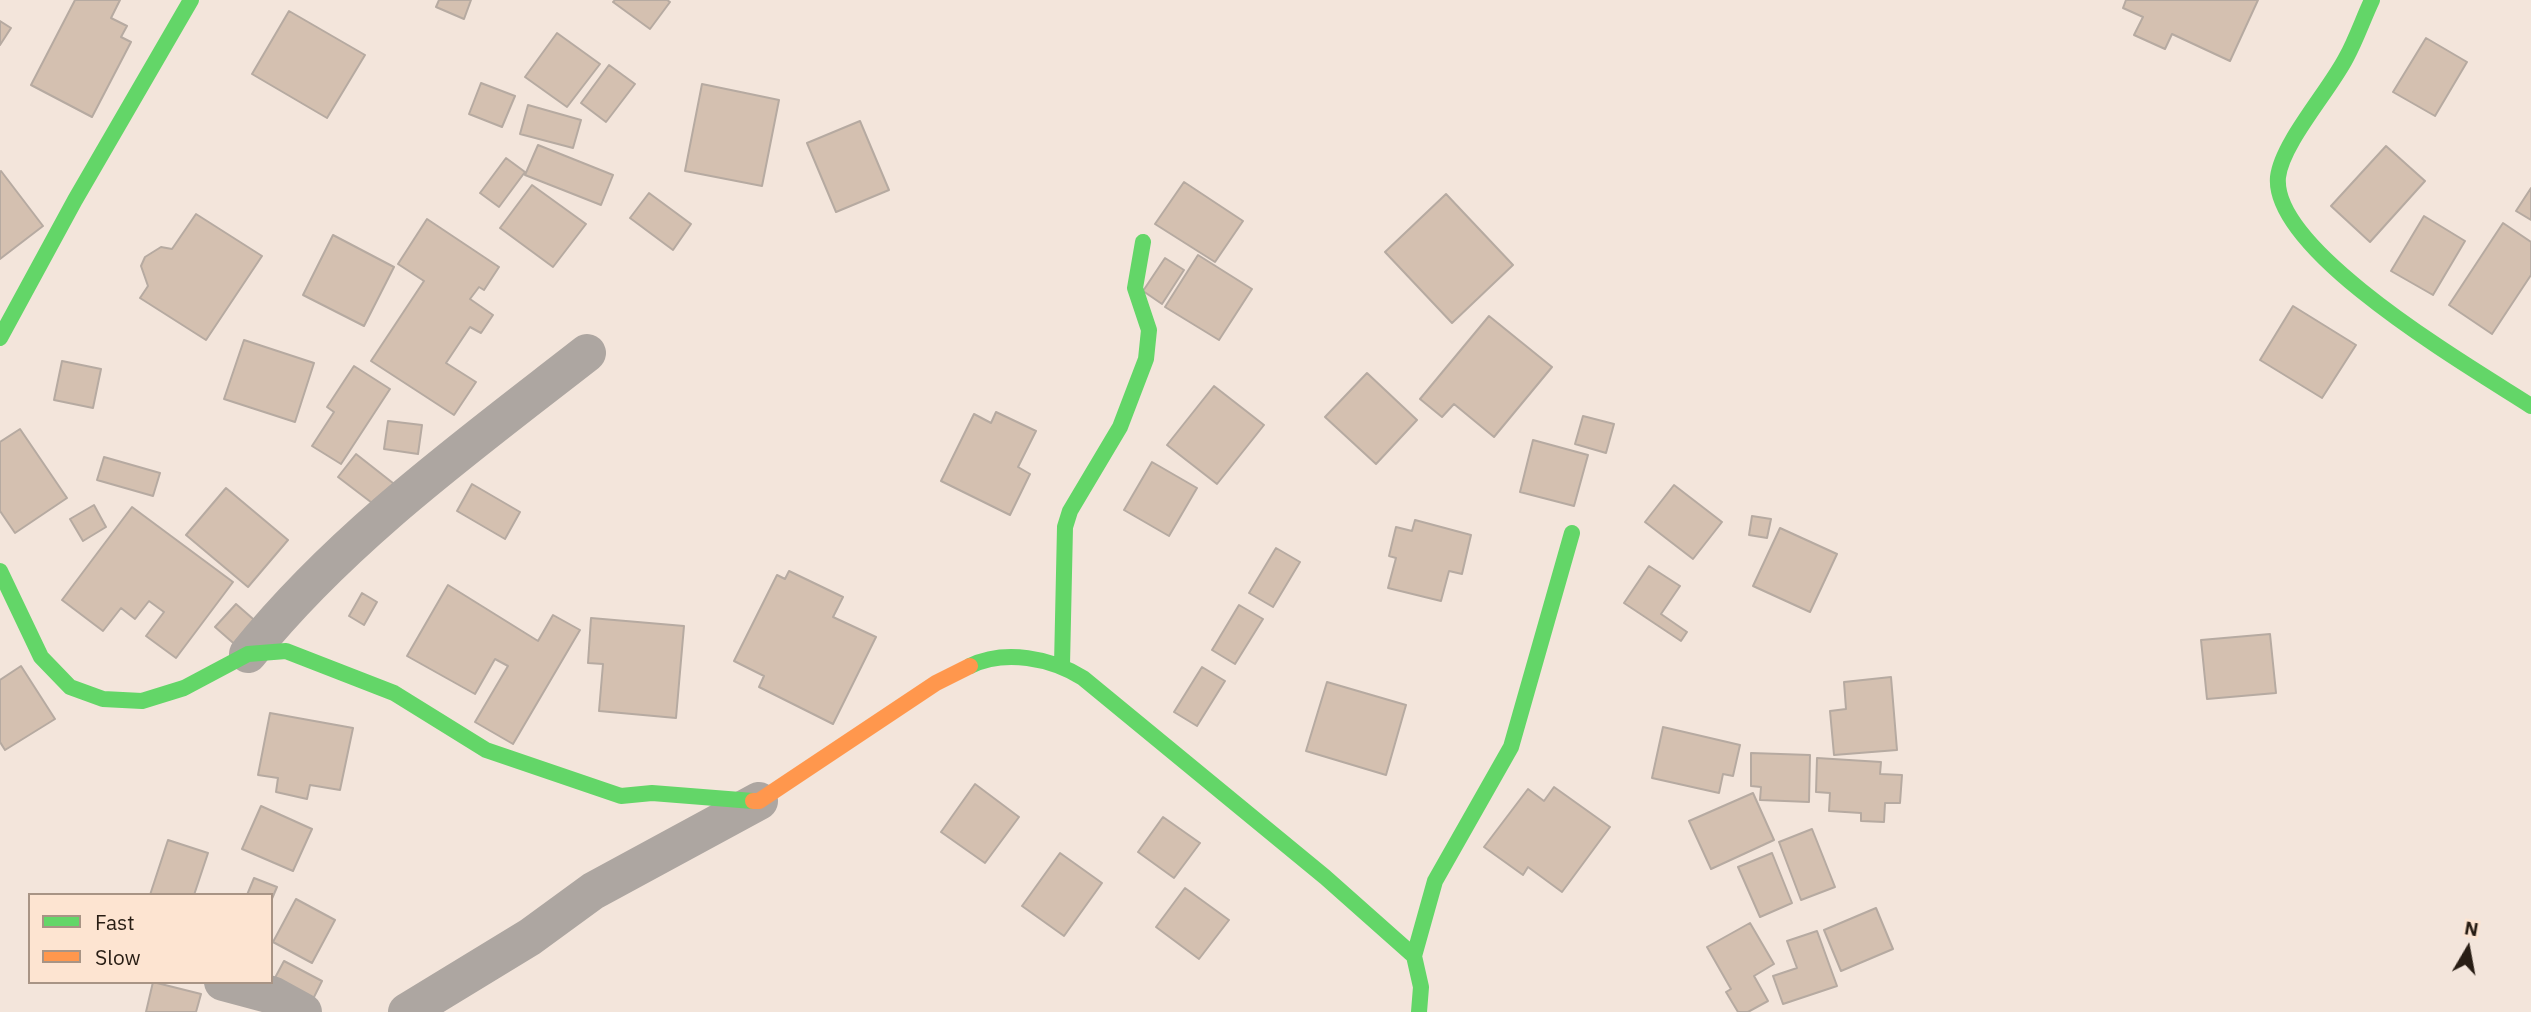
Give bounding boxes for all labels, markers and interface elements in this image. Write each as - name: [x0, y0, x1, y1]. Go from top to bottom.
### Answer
- legend: [28, 893, 273, 984]
- text: Fast: [95, 908, 135, 936]
- north arrow: [2433, 914, 2503, 984]
- text: N: [2463, 915, 2481, 941]
- text: Slow: [95, 943, 141, 971]

